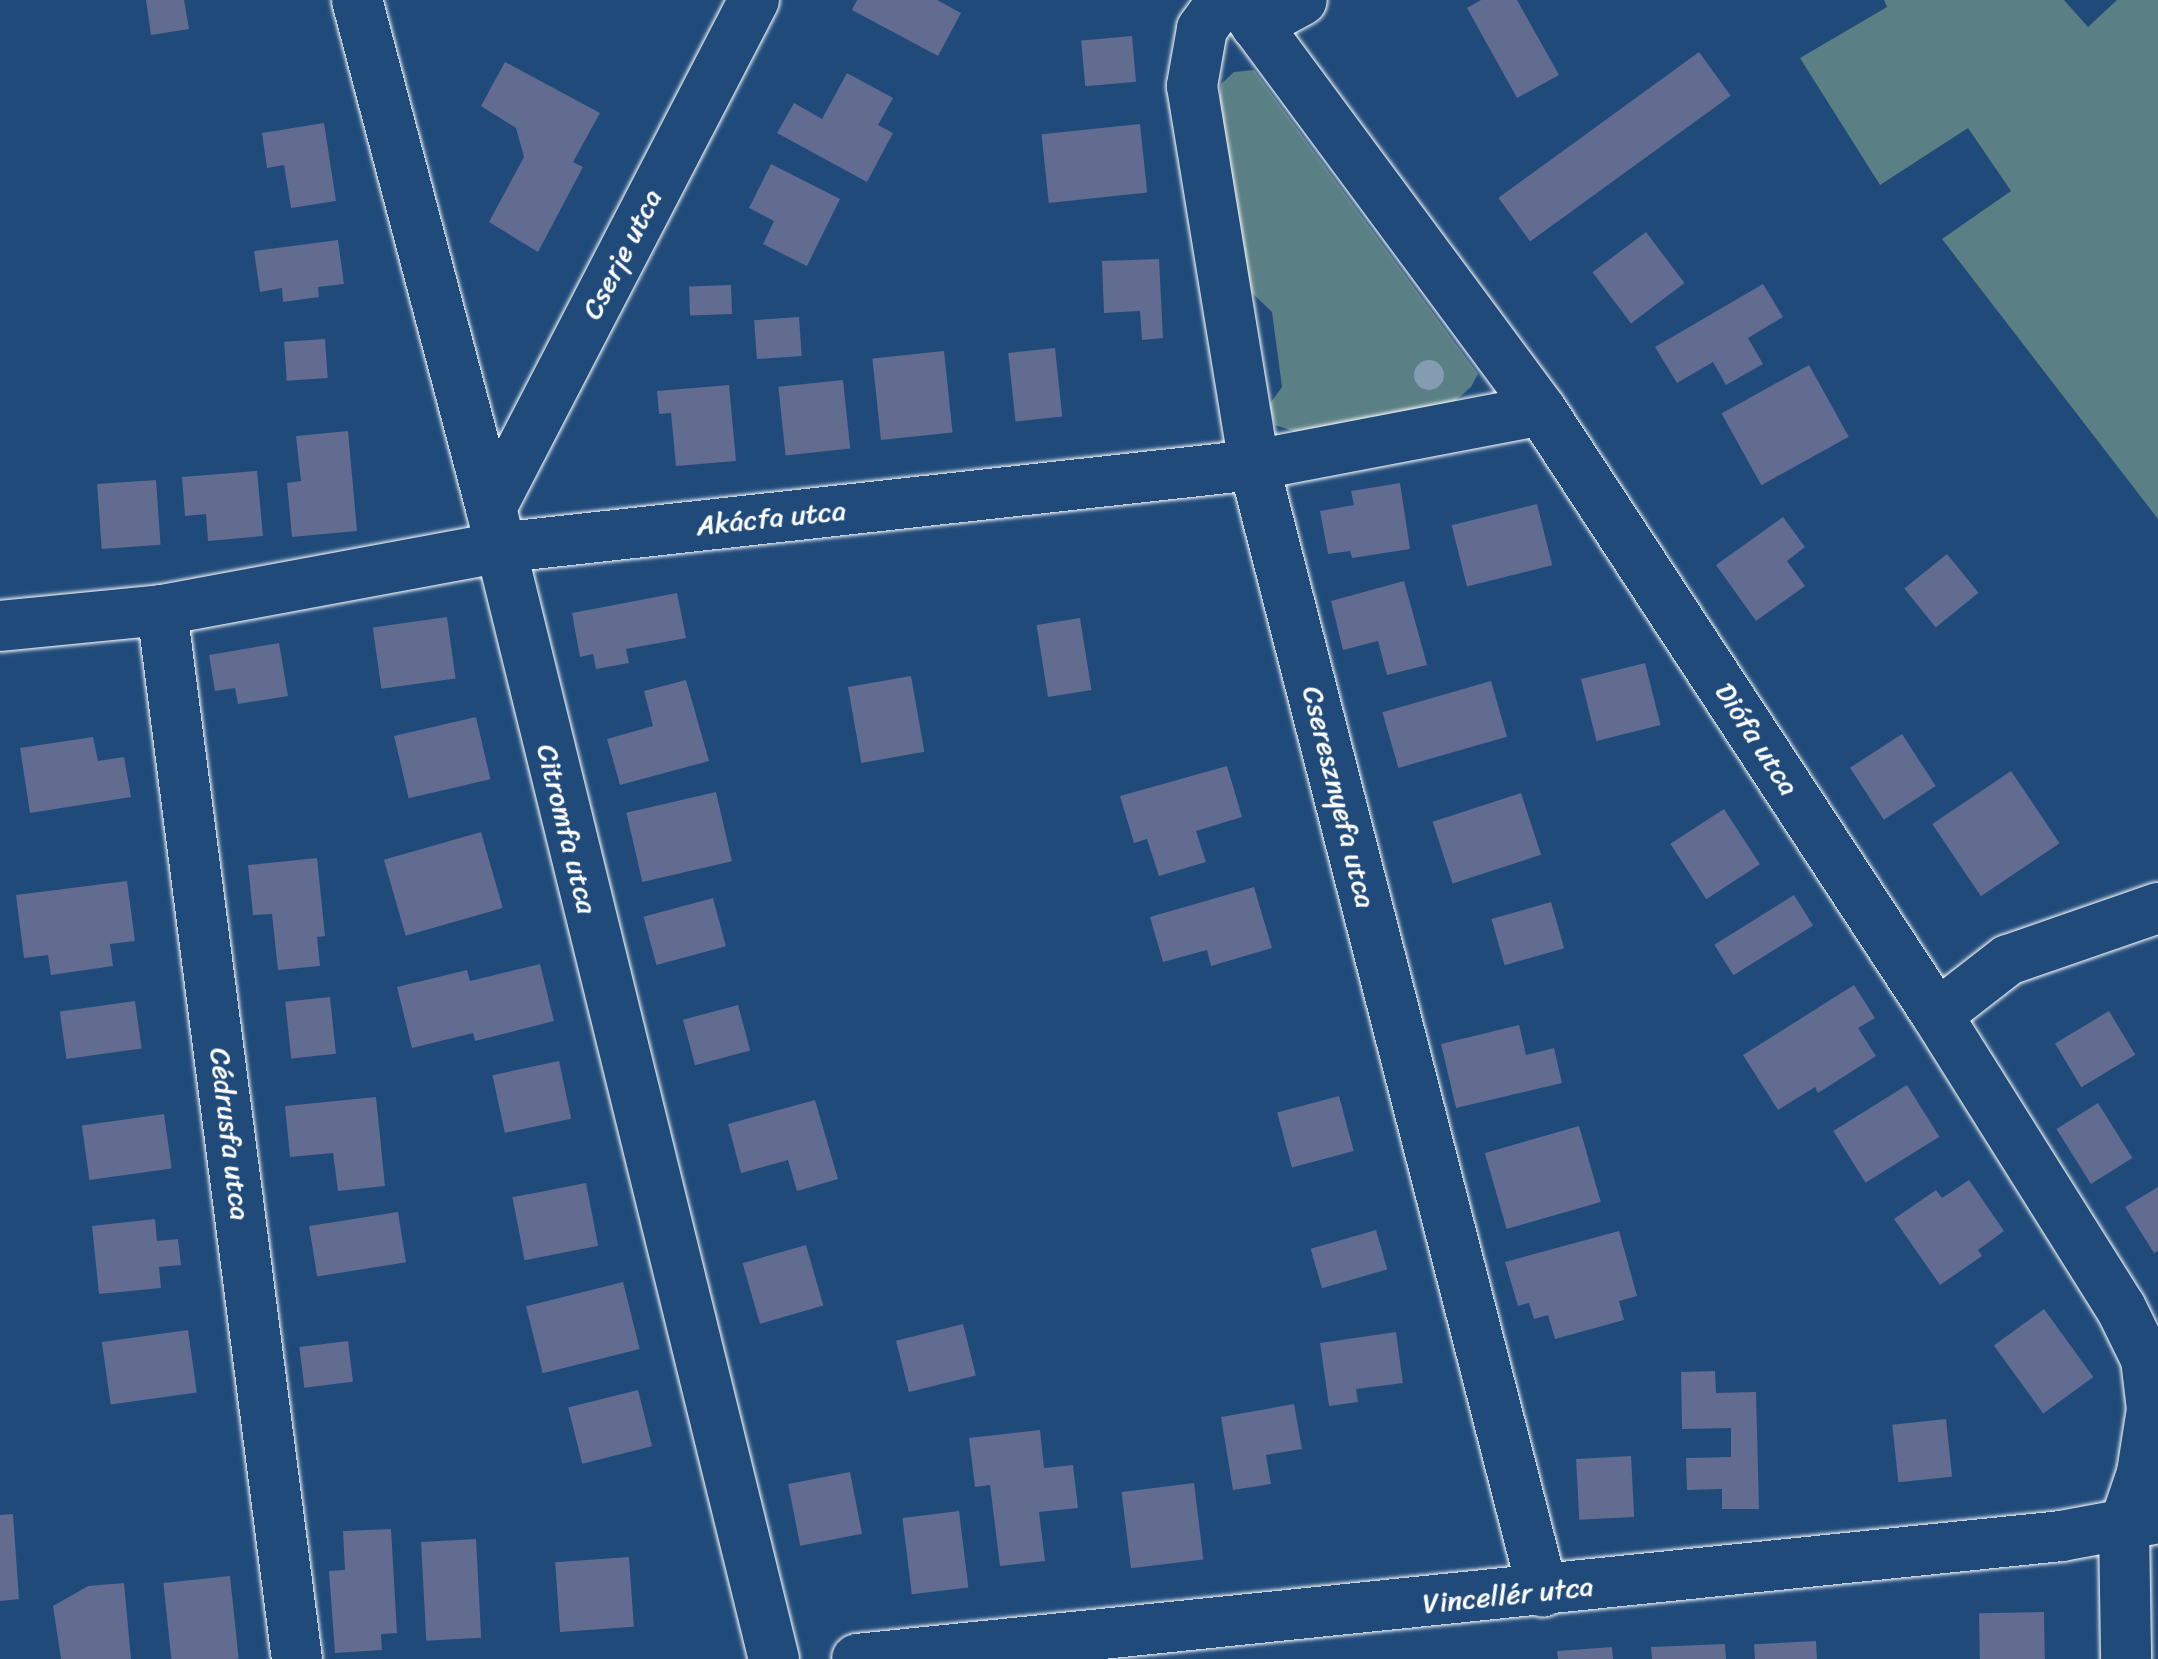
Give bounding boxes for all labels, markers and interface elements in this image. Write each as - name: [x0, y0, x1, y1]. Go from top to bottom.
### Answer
- street label: Cserje utca: [575, 183, 669, 325]
- street label: Akácfa utca: [695, 493, 847, 543]
- street label: Diófa utca: [1708, 676, 1806, 802]
- street label: Cseresznyefa utca: [1295, 683, 1383, 911]
- street label: Citromfa utca: [530, 741, 604, 917]
- street label: Cédrusfa utca: [203, 1046, 257, 1222]
- street label: Vincellér utca: [1421, 1569, 1595, 1621]

